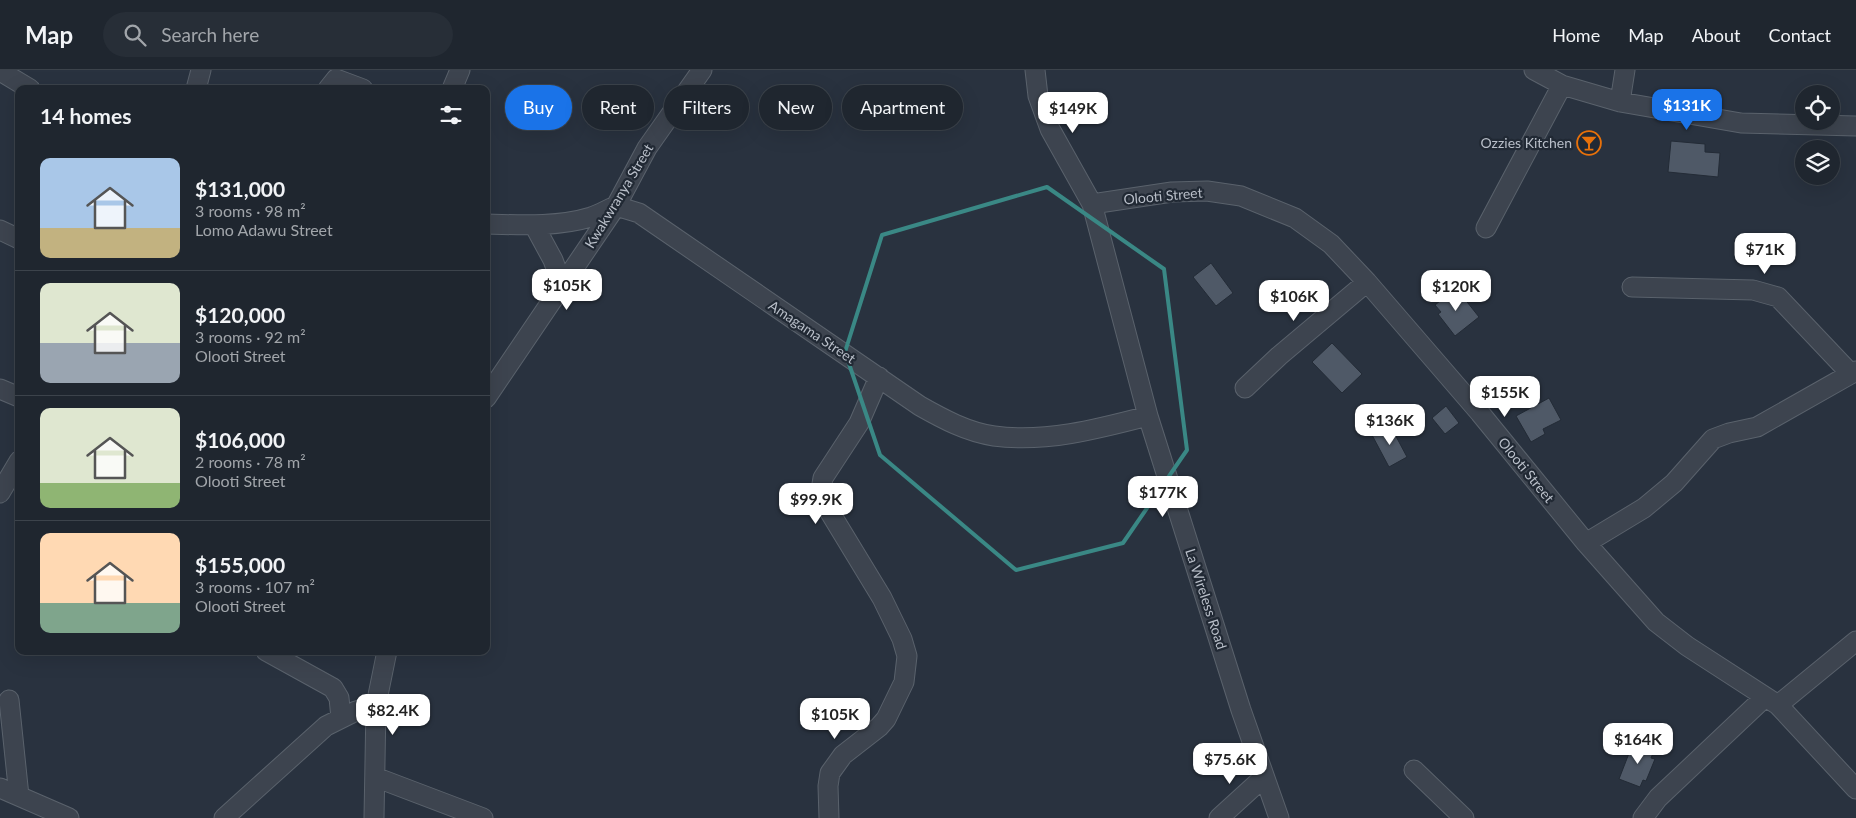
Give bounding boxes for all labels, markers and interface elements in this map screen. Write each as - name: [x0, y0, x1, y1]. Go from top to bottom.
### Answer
- search box: [103, 12, 453, 57]
- text: Map: [25, 20, 73, 49]
- icon: search: [121, 21, 149, 49]
- text: Search here: [161, 23, 259, 46]
- text: Home: [1552, 24, 1600, 46]
- text: Map: [1628, 24, 1664, 46]
- text: About: [1692, 24, 1741, 46]
- text: Contact: [1769, 24, 1831, 46]
- chip: Buy: [505, 85, 572, 130]
- chip: Rent: [582, 85, 654, 130]
- chip: Filters: [664, 85, 749, 130]
- chip: New: [759, 85, 832, 130]
- chip: Apartment: [842, 85, 963, 130]
- map controls: [1795, 85, 1840, 185]
- button: locate: [1795, 85, 1840, 130]
- pin: $131K: [1652, 88, 1722, 131]
- pin: $149K: [1038, 92, 1108, 134]
- text: $131K: [1663, 95, 1711, 114]
- text: $149K: [1049, 98, 1097, 117]
- icon: filters: [437, 101, 465, 129]
- text: 14 homes: [40, 103, 131, 128]
- bar icon: Ozzies Kitchen: [1576, 130, 1602, 156]
- place label: Ozzies Kitchen: [1481, 134, 1572, 151]
- street label: Kwakwranya Street: [581, 140, 656, 251]
- button: layers: [1795, 140, 1840, 185]
- text: $131,000: [195, 176, 285, 201]
- icon: home: [80, 178, 140, 238]
- street label: Olooti Street: [1123, 184, 1203, 207]
- text: 3 rooms · 98 m²: [195, 201, 306, 220]
- text: Lomo Adawu Street: [195, 220, 333, 239]
- pin: $71K: [1735, 232, 1795, 275]
- text: $71K: [1746, 239, 1784, 258]
- pin: $105K: [532, 268, 602, 311]
- pin: $120K: [1421, 270, 1491, 312]
- text: $105K: [543, 275, 591, 294]
- text: $120K: [1432, 276, 1480, 295]
- pin: $106K: [1259, 280, 1329, 322]
- text: $106K: [1270, 286, 1318, 305]
- street label: Amagama Street: [766, 296, 859, 367]
- text: $120,000: [195, 302, 285, 327]
- icon: home: [80, 303, 140, 363]
- text: 3 rooms · 92 m²: [195, 327, 306, 346]
- text: Olooti Street: [195, 346, 286, 365]
- pin: $155K: [1470, 376, 1540, 418]
- text: $155K: [1481, 382, 1529, 401]
- pin: $136K: [1355, 404, 1425, 446]
- text: $136K: [1366, 410, 1414, 429]
- text: $106,000: [195, 427, 285, 452]
- icon: home: [80, 428, 140, 488]
- street label: Olooti Street: [1495, 434, 1558, 506]
- text: 2 rooms · 78 m²: [195, 452, 306, 471]
- text: Olooti Street: [195, 471, 286, 490]
- pin: $177K: [1128, 476, 1198, 518]
- pin: $99.9K: [775, 482, 857, 525]
- text: $177K: [1139, 482, 1187, 501]
- text: $99.9K: [790, 489, 842, 508]
- street label: La Wireless Road: [1182, 546, 1231, 651]
- text: $155,000: [195, 552, 285, 577]
- icon: home: [80, 553, 140, 613]
- text: 3 rooms · 107 m²: [195, 577, 315, 596]
- text: Olooti Street: [195, 596, 286, 615]
- pin: $82.4K: [352, 694, 434, 736]
- pin: $105K: [800, 698, 870, 740]
- text: $82.4K: [367, 700, 419, 719]
- text: $105K: [811, 704, 859, 723]
- pin: $164K: [1603, 722, 1673, 765]
- text: $164K: [1614, 729, 1662, 748]
- pin: $75.6K: [1189, 742, 1271, 785]
- text: $75.6K: [1204, 749, 1256, 768]

